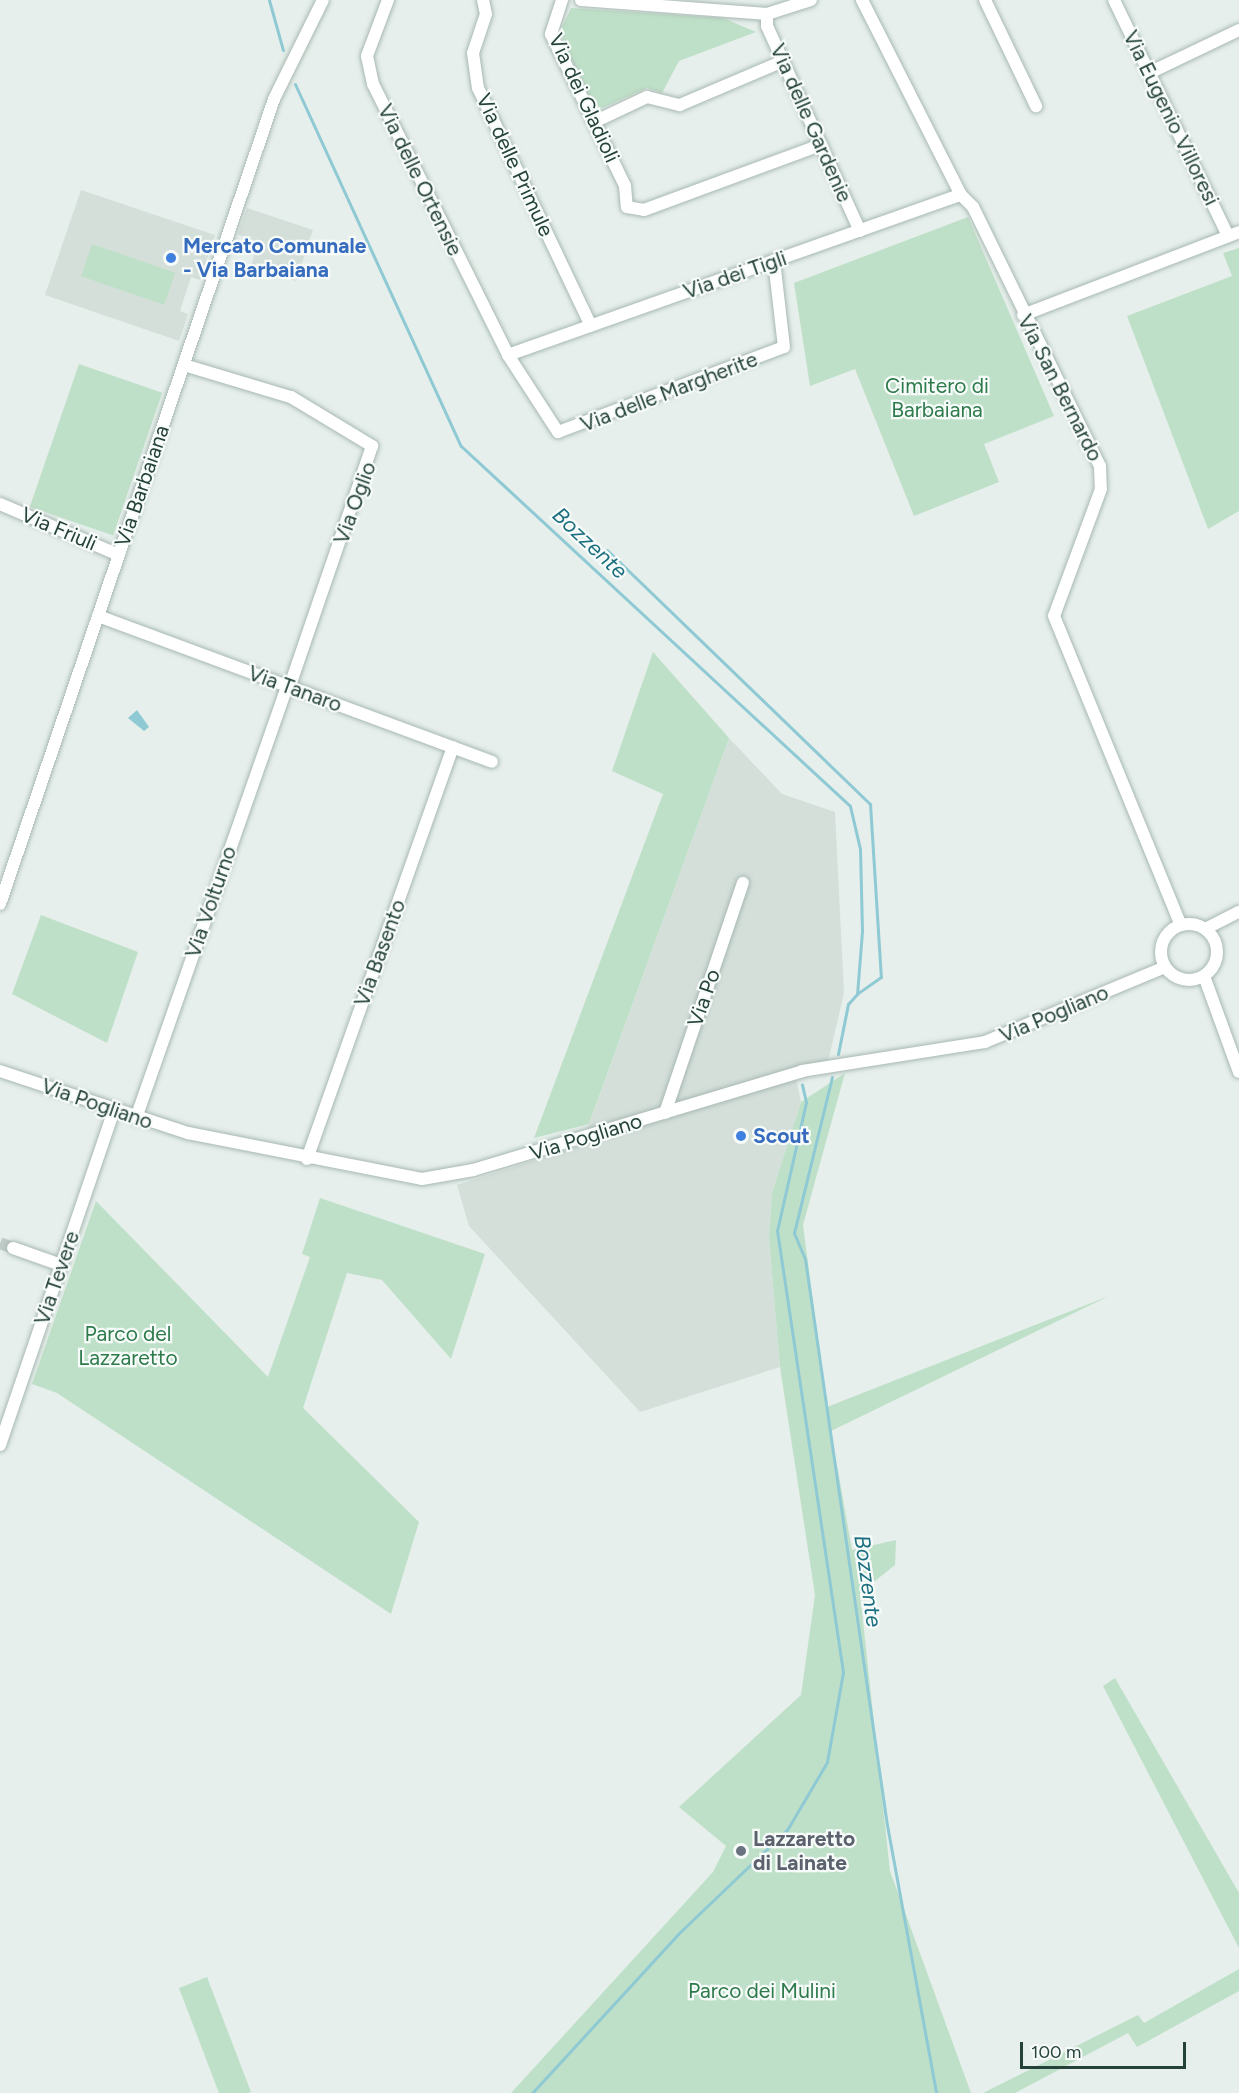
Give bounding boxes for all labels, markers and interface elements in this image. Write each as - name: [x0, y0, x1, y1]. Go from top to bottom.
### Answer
- street label: Via Eugenio Villoresi: [1118, 27, 1224, 209]
- street label: Via dei Gladioli: [543, 30, 625, 166]
- street label: Via delle Gardenie: [765, 40, 857, 206]
- street label: Via delle Primule: [471, 90, 559, 240]
- street label: Via delle Ortensie: [372, 100, 468, 260]
- place label: Mercato Comunale - Via Barbaiana: [183, 233, 366, 283]
- street label: Via dei Tigli: [680, 246, 790, 304]
- marker: Mercato Comunale - Via Barbaiana: [164, 251, 178, 265]
- street label: Via San Bernardo: [1012, 310, 1108, 466]
- street label: Via delle Margherite: [577, 347, 761, 437]
- park label: Cimitero di Barbaiana: [885, 373, 989, 423]
- street label: Via Barbaiana: [109, 422, 175, 550]
- street label: Via Oglio: [329, 458, 381, 548]
- street label: Via Friuli: [17, 502, 101, 556]
- water label: Bozzente: [547, 502, 633, 584]
- street label: Via Tanaro: [245, 660, 345, 718]
- street label: Via Volturno: [180, 843, 242, 961]
- street label: Via Basento: [349, 896, 411, 1010]
- street label: Via Po: [682, 966, 726, 1030]
- street label: Via Pogliano: [996, 980, 1112, 1048]
- street label: Via Pogliano: [38, 1073, 156, 1135]
- street label: Via Pogliano: [527, 1108, 645, 1166]
- place label: Scout: [753, 1123, 810, 1149]
- marker: Scout: [734, 1129, 748, 1143]
- street label: Via Tevere: [29, 1228, 85, 1328]
- park label: Parco del Lazzaretto: [78, 1321, 178, 1371]
- water label: Bozzente: [848, 1533, 888, 1629]
- place label: Lazzaretto di Lainate: [753, 1826, 855, 1876]
- marker: Lazzaretto di Lainate: [734, 1844, 748, 1858]
- park label: Parco dei Mulini: [688, 1978, 836, 2004]
- scale bar: [1023, 2030, 1190, 2068]
- text: 100 m: [1031, 2041, 1081, 2063]

